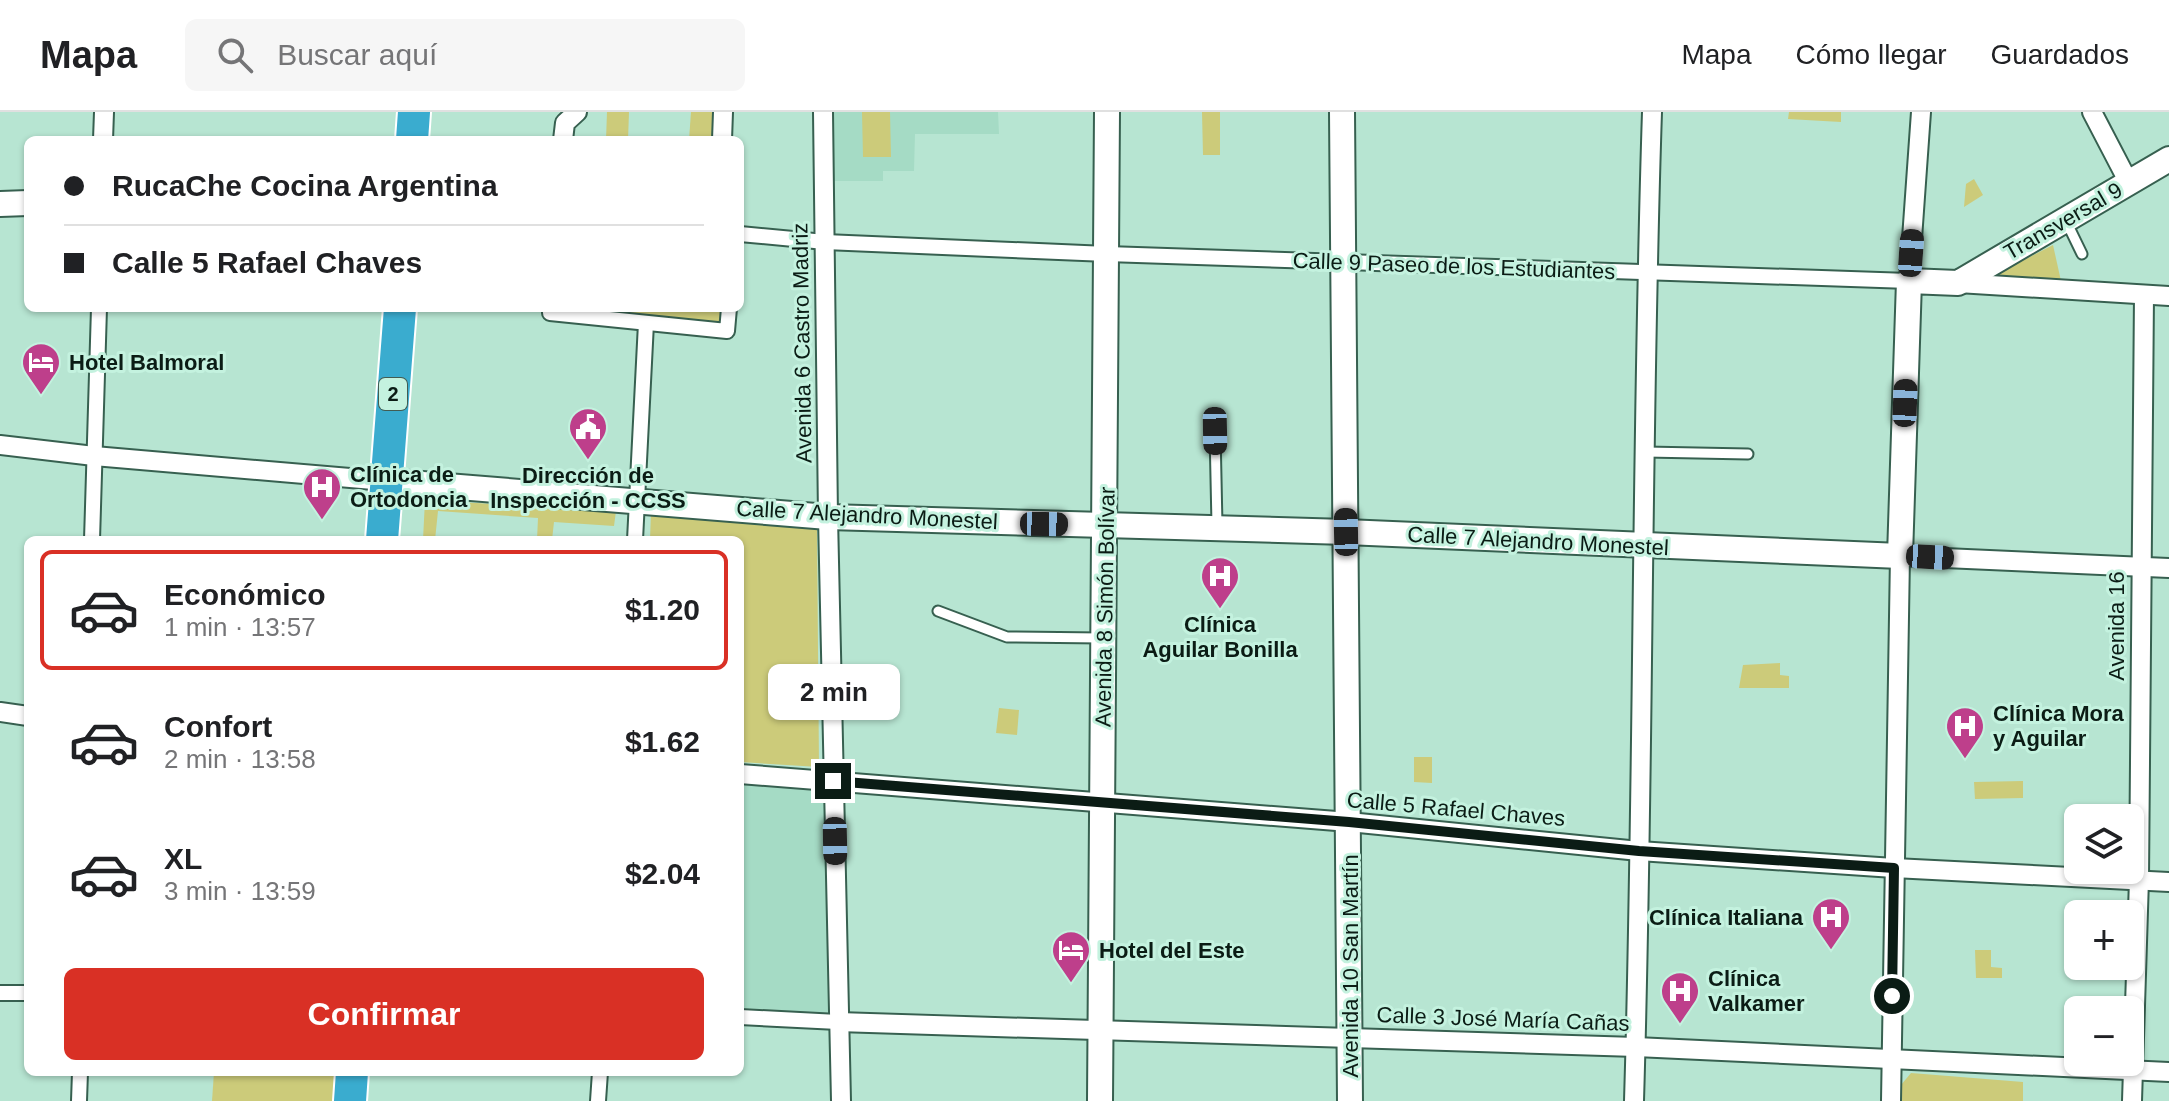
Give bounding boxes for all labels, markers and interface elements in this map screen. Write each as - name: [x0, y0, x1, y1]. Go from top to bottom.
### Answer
- search box: [185, 19, 745, 91]
- icon: search: [213, 33, 257, 77]
- text: Mapa: [40, 34, 137, 76]
- text: Buscar aquí: [277, 38, 437, 71]
- text: Mapa: [1681, 39, 1752, 70]
- text: Cómo llegar: [1796, 39, 1946, 70]
- text: Guardados: [1990, 39, 2129, 70]
- text: RucaChe Cocina Argentina: [112, 169, 498, 202]
- street label: Transversal 9: [1999, 177, 2127, 265]
- street label: Avenida 6 Castro Madriz: [787, 223, 817, 463]
- car: [1897, 228, 1925, 278]
- text: Calle 5 Rafael Chaves: [112, 246, 422, 279]
- street label: Calle 9 Paseo de los Estudiantes: [1292, 248, 1616, 284]
- hotel icon: Hotel Balmoral: [20, 341, 62, 396]
- place label: Hotel Balmoral: [69, 350, 224, 375]
- road number: 2: [379, 378, 407, 410]
- car: [1892, 379, 1918, 427]
- public building icon: Dirección de Inspección - CCSS: [567, 406, 609, 461]
- car: [1203, 407, 1227, 455]
- place label: Clínica de Ortodoncia: [350, 462, 468, 512]
- place label: Dirección de Inspección - CCSS: [490, 463, 686, 513]
- hospital icon: Clínica de Ortodoncia: [301, 466, 343, 521]
- street label: Avenida 8 Simón Bolívar: [1090, 487, 1120, 727]
- street label: Calle 7 Alejandro Monestel: [736, 496, 998, 534]
- car: [1334, 508, 1358, 556]
- car: [1020, 512, 1068, 536]
- street label: Calle 7 Alejandro Monestel: [1407, 522, 1669, 560]
- car: [1905, 544, 1955, 570]
- hospital icon: Clínica Aguilar Bonilla: [1199, 555, 1241, 610]
- street label: Avenida 16: [2104, 571, 2129, 681]
- icon: car: [68, 574, 140, 646]
- text: Económico: [164, 578, 326, 611]
- text: $1.20: [625, 593, 700, 626]
- text: 1 min · 13:57: [164, 612, 316, 642]
- place label: Clínica Aguilar Bonilla: [1142, 612, 1298, 662]
- callout: 2 min: [767, 665, 899, 721]
- text: 2 min: [800, 677, 868, 707]
- place label: Clínica Mora y Aguilar: [1993, 701, 2125, 751]
- hospital icon: Clínica Mora y Aguilar: [1944, 705, 1986, 760]
- icon: car: [68, 706, 140, 778]
- text: Confort: [164, 710, 272, 743]
- text: $1.62: [625, 725, 700, 758]
- text: 2 min · 13:58: [164, 744, 316, 774]
- route end: [815, 763, 851, 799]
- street label: Calle 5 Rafael Chaves: [1346, 787, 1566, 831]
- map controls: [2064, 804, 2144, 1076]
- button: layers: [2064, 804, 2144, 884]
- car: [823, 817, 847, 865]
- icon: car: [68, 838, 140, 910]
- text: XL: [164, 842, 202, 875]
- street label: Avenida 10 San Martín: [1338, 854, 1363, 1078]
- text: $2.04: [625, 857, 700, 890]
- text: 3 min · 13:59: [164, 876, 316, 906]
- hospital icon: Clínica Italiana: [1810, 896, 1852, 951]
- button: +: [2064, 900, 2144, 980]
- place label: Clínica Italiana: [1649, 905, 1804, 930]
- hotel icon: Hotel del Este: [1050, 929, 1092, 984]
- place label: Hotel del Este: [1099, 938, 1244, 963]
- place label: Clínica Valkamer: [1708, 966, 1805, 1016]
- button: Confirmar: [64, 968, 704, 1060]
- hospital icon: Clínica Valkamer: [1659, 970, 1701, 1025]
- route start: [1874, 978, 1910, 1014]
- button: −: [2064, 996, 2144, 1076]
- street label: Calle 3 José María Cañas: [1376, 1002, 1630, 1036]

